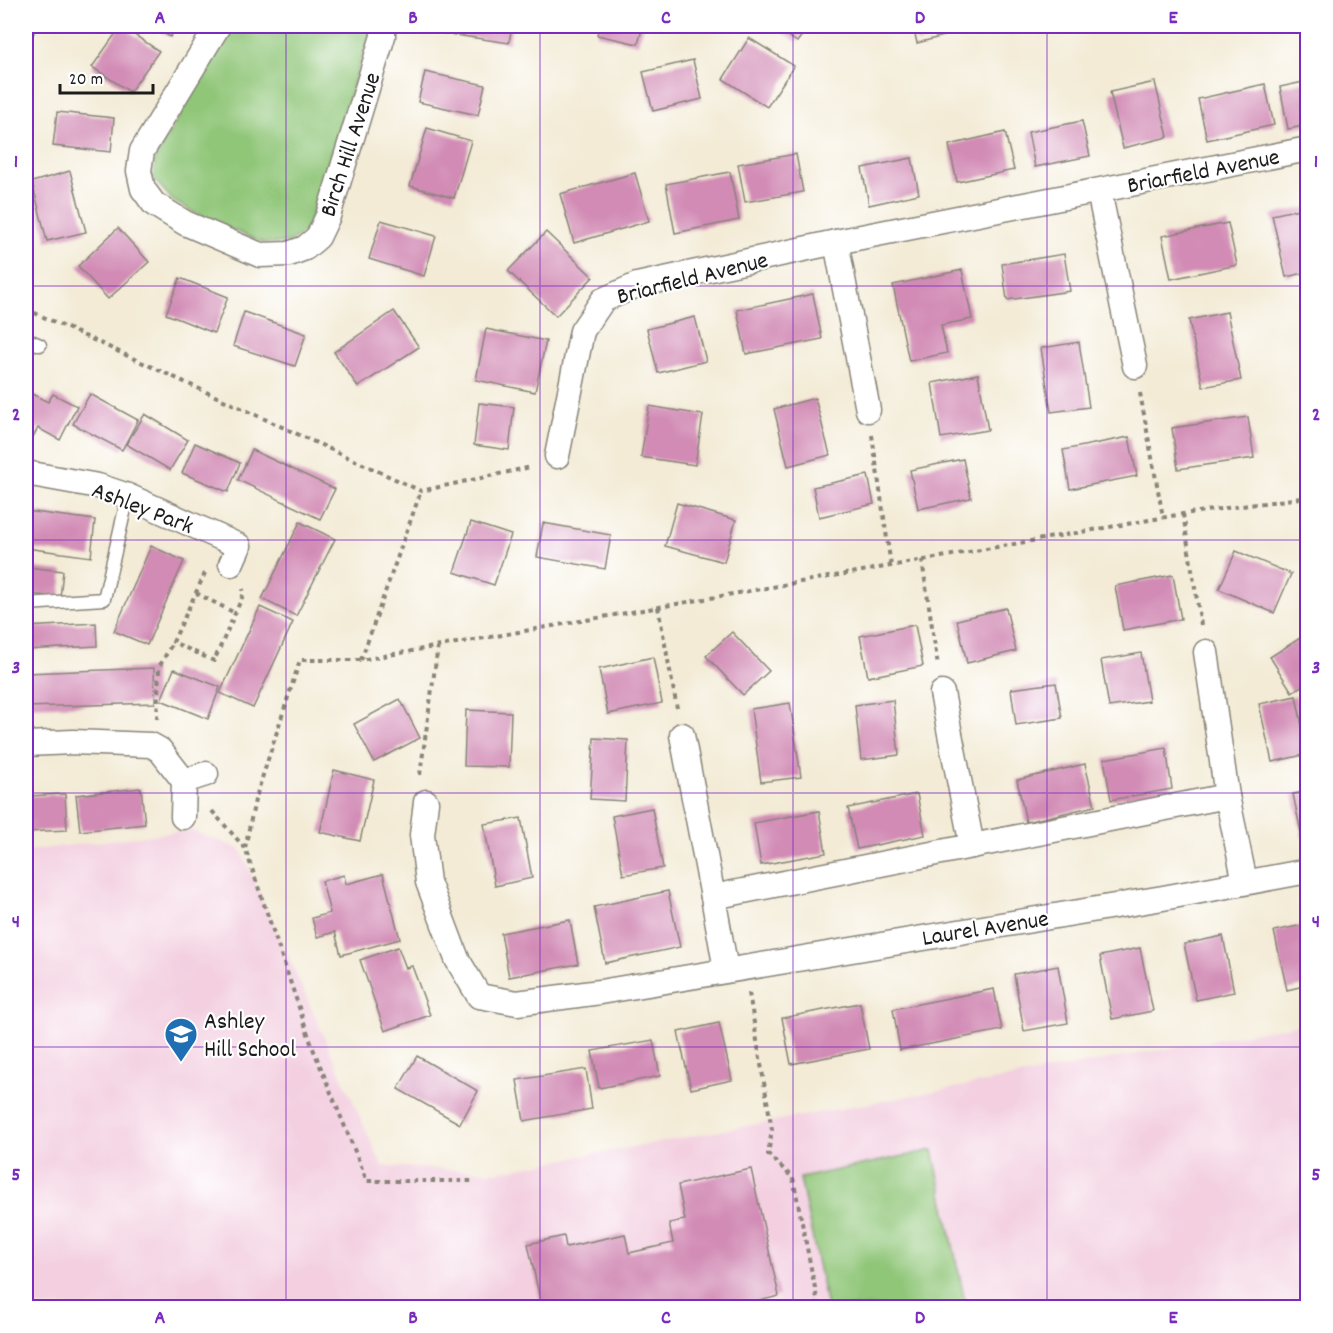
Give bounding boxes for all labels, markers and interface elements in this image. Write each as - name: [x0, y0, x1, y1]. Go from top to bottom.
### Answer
- text: A: [155, 5, 166, 33]
- text: B: [408, 5, 418, 33]
- text: C: [661, 5, 671, 33]
- text: D: [915, 5, 926, 33]
- text: E: [1168, 5, 1178, 33]
- scale bar: [60, 57, 153, 95]
- text: 20 m: [69, 68, 103, 93]
- street label: Birch Hill Avenue: [312, 68, 391, 222]
- street label: Briarfield Avenue: [1124, 142, 1283, 204]
- text: 1: [14, 149, 18, 177]
- text: 1: [1314, 149, 1318, 177]
- street label: Briarfield Avenue: [614, 245, 772, 315]
- text: 2: [12, 402, 20, 430]
- text: 2: [1312, 402, 1320, 430]
- street label: Ashley Park: [86, 475, 198, 545]
- text: 3: [12, 655, 20, 683]
- text: 3: [1312, 655, 1320, 683]
- street label: Laurel Avenue: [920, 903, 1051, 957]
- text: 4: [12, 909, 20, 937]
- text: 4: [1312, 909, 1320, 937]
- place label: Ashley Hill School: [204, 1006, 296, 1068]
- school or university icon: Ashley Hill School: [163, 1016, 199, 1063]
- text: 5: [11, 1162, 21, 1190]
- text: 5: [1311, 1162, 1321, 1190]
- text: A: [155, 1305, 166, 1333]
- text: B: [408, 1305, 418, 1333]
- text: C: [661, 1305, 671, 1333]
- text: D: [915, 1305, 926, 1333]
- text: E: [1168, 1305, 1178, 1333]

